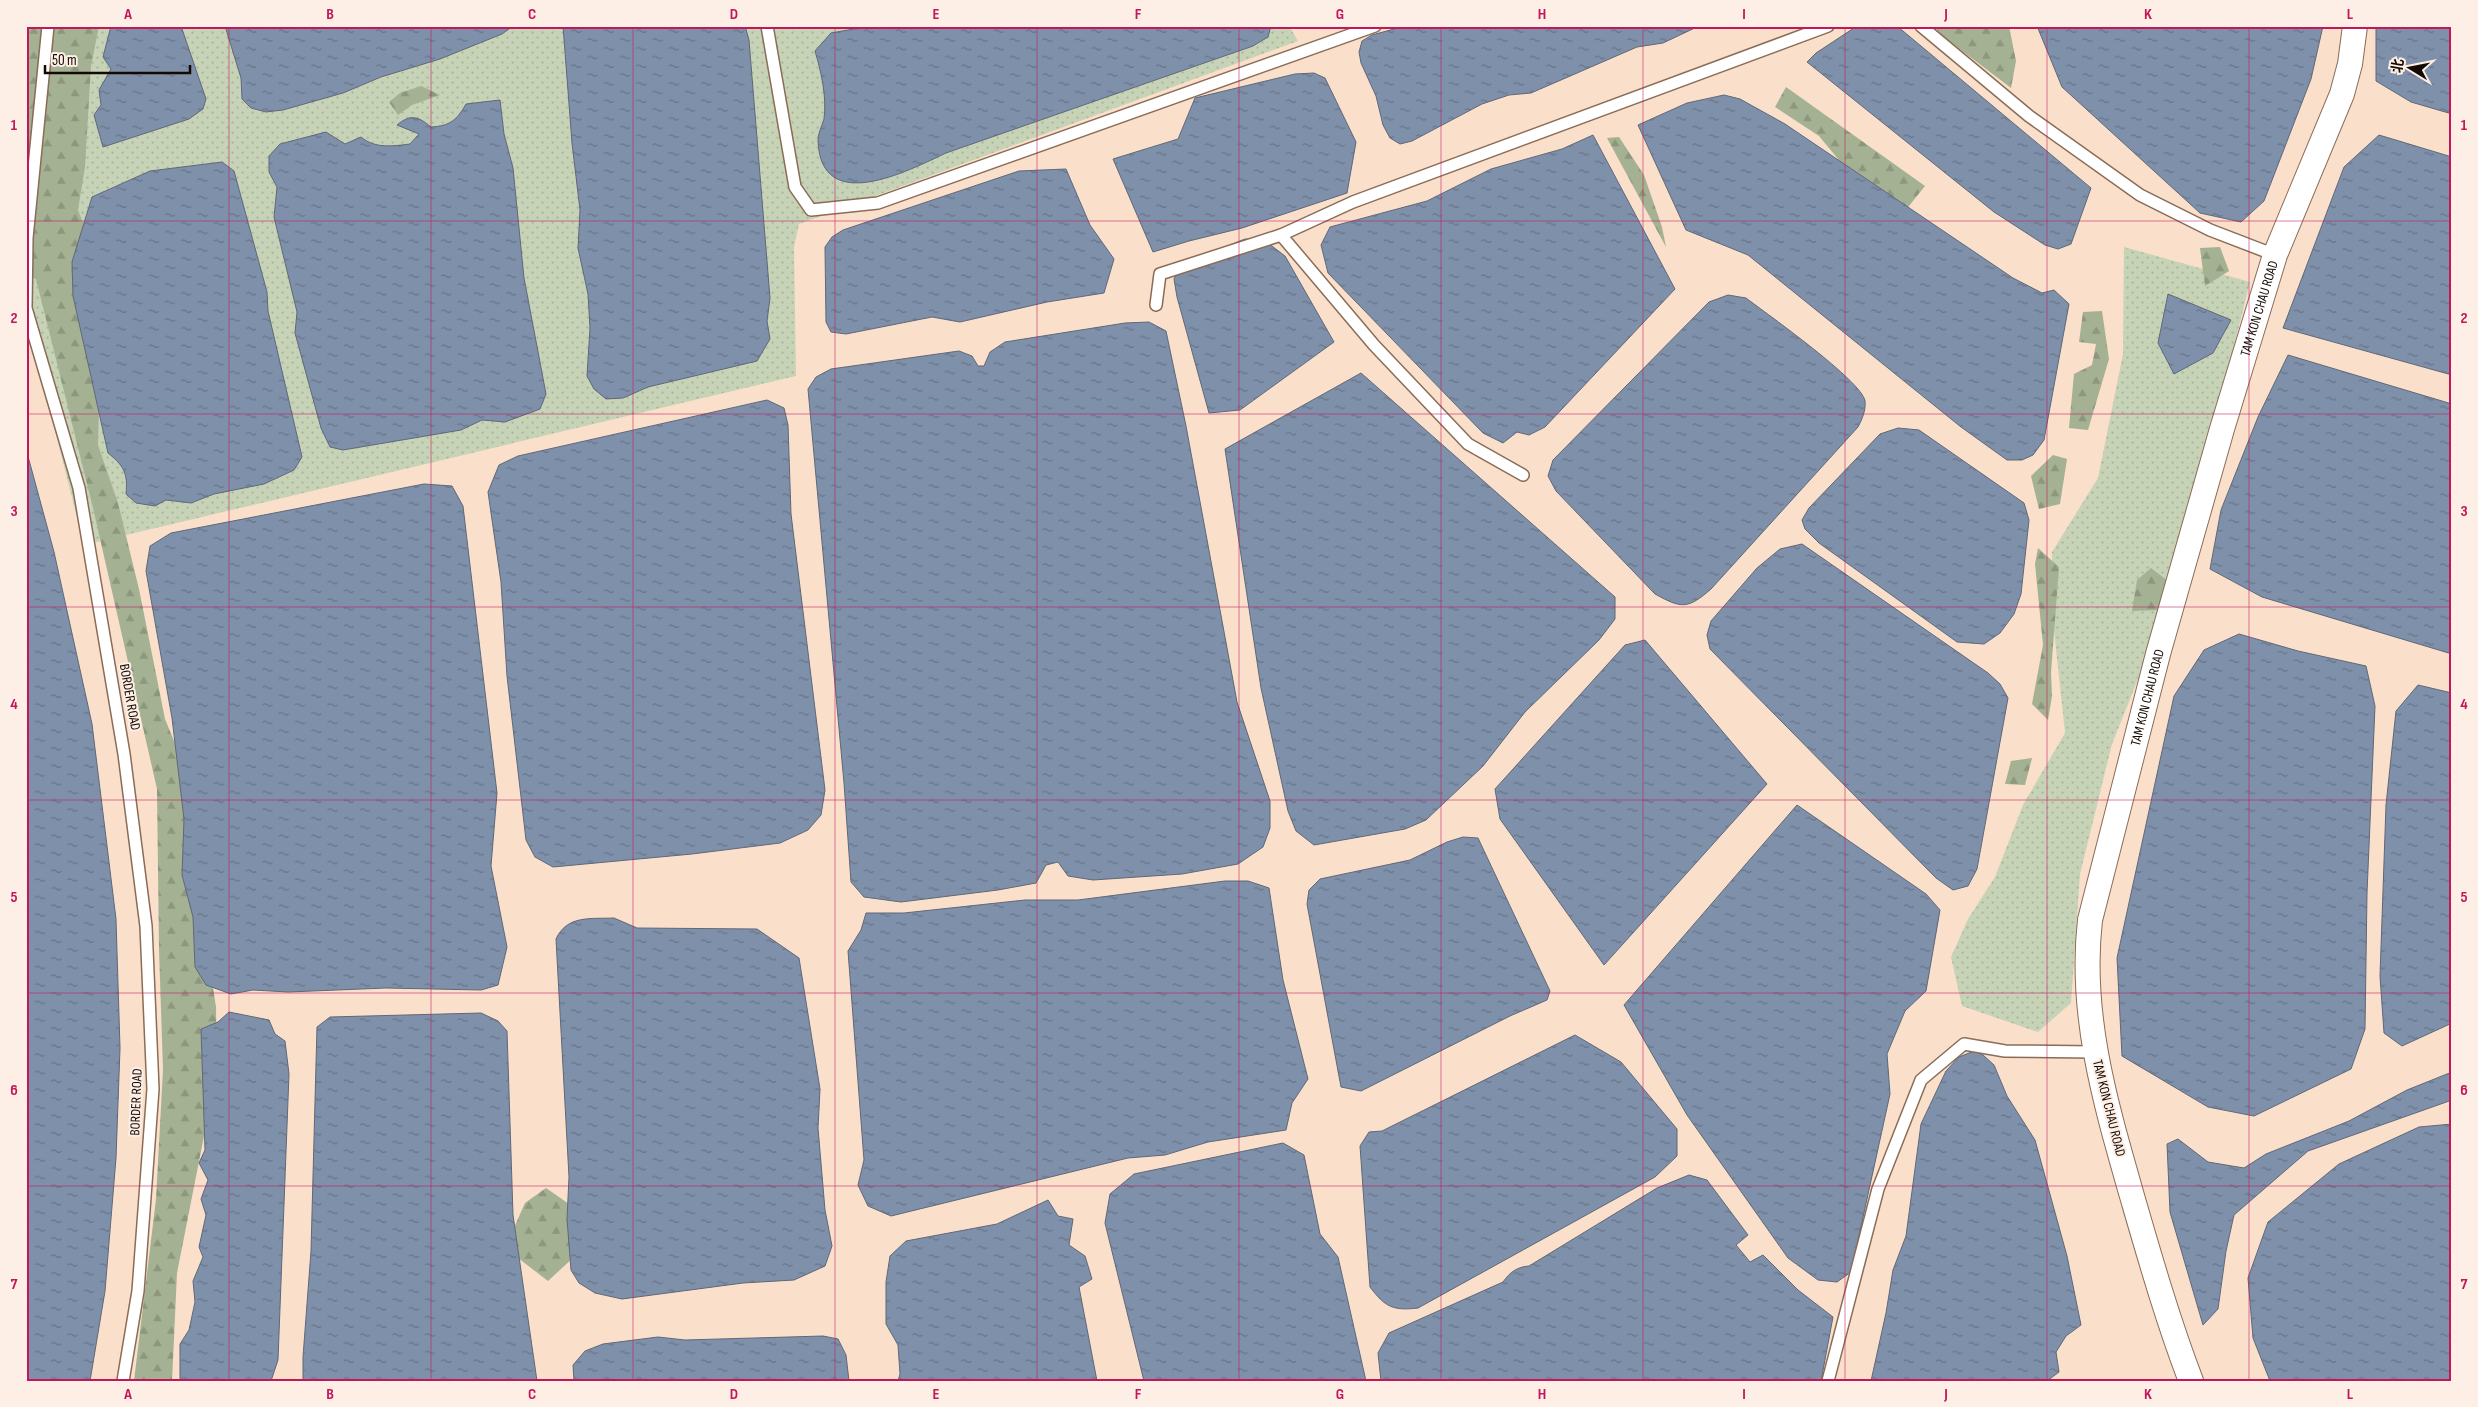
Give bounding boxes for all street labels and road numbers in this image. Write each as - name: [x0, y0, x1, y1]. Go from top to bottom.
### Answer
- street label: TAM KON CHAU ROAD: [2236, 258, 2281, 358]
- street label: TAM KON CHAU ROAD: [2126, 647, 2167, 748]
- street label: BORDER ROAD: [116, 663, 144, 732]
- street label: TAM KON CHAU ROAD: [2089, 1058, 2129, 1158]
- street label: BORDER ROAD: [126, 1068, 146, 1136]

